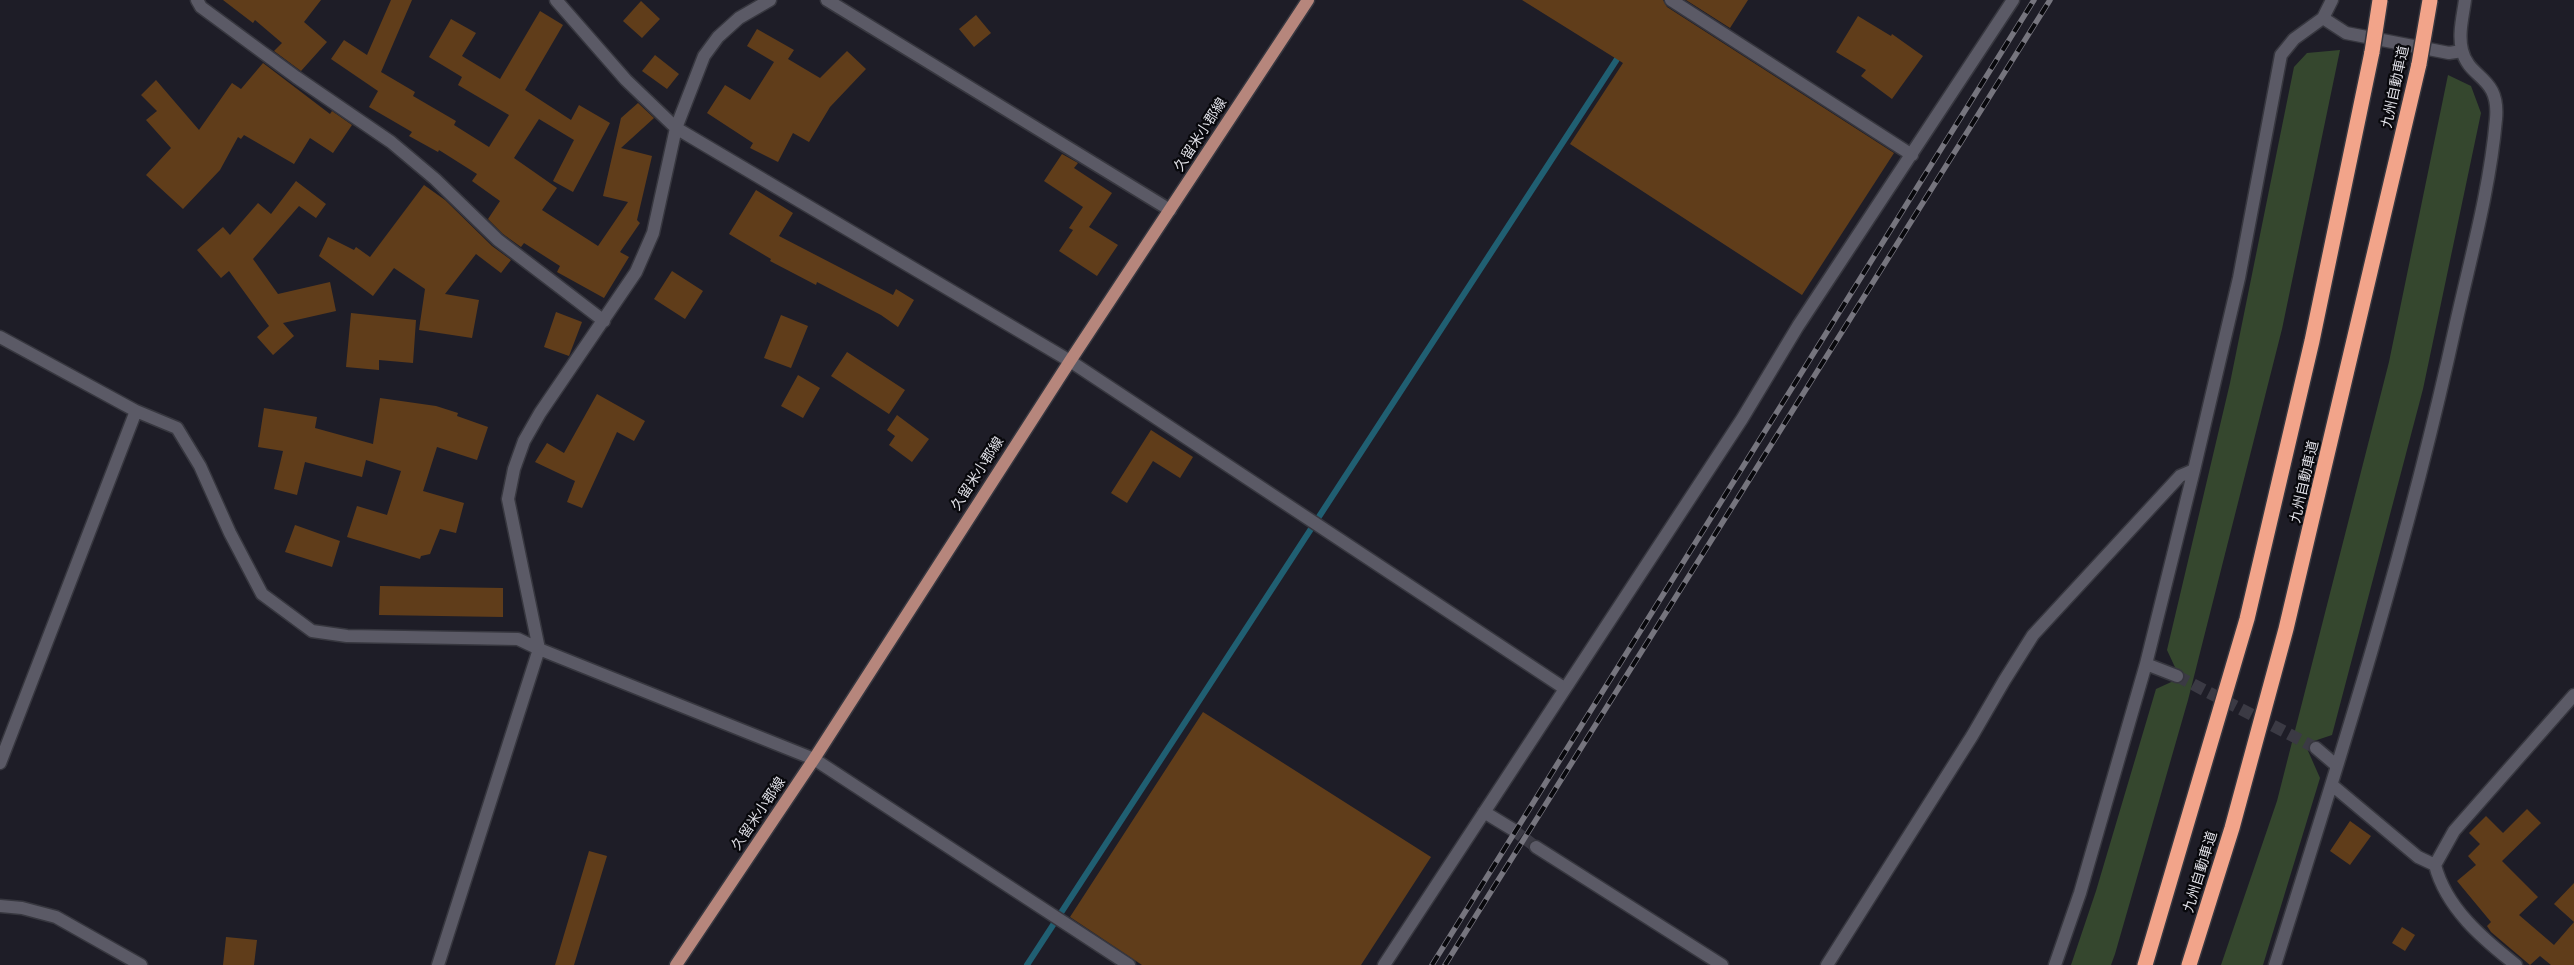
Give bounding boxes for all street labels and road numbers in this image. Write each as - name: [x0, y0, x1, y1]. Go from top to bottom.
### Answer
- street label: 九州自動車道: [2379, 44, 2413, 130]
- street label: 久留米小郡線: [1171, 95, 1231, 175]
- street label: 久留米小郡線: [948, 434, 1008, 514]
- street label: 九州自動車道: [2287, 439, 2323, 525]
- street label: 久留米小郡線: [729, 774, 789, 854]
- street label: 九州自動車道: [2181, 829, 2221, 915]

